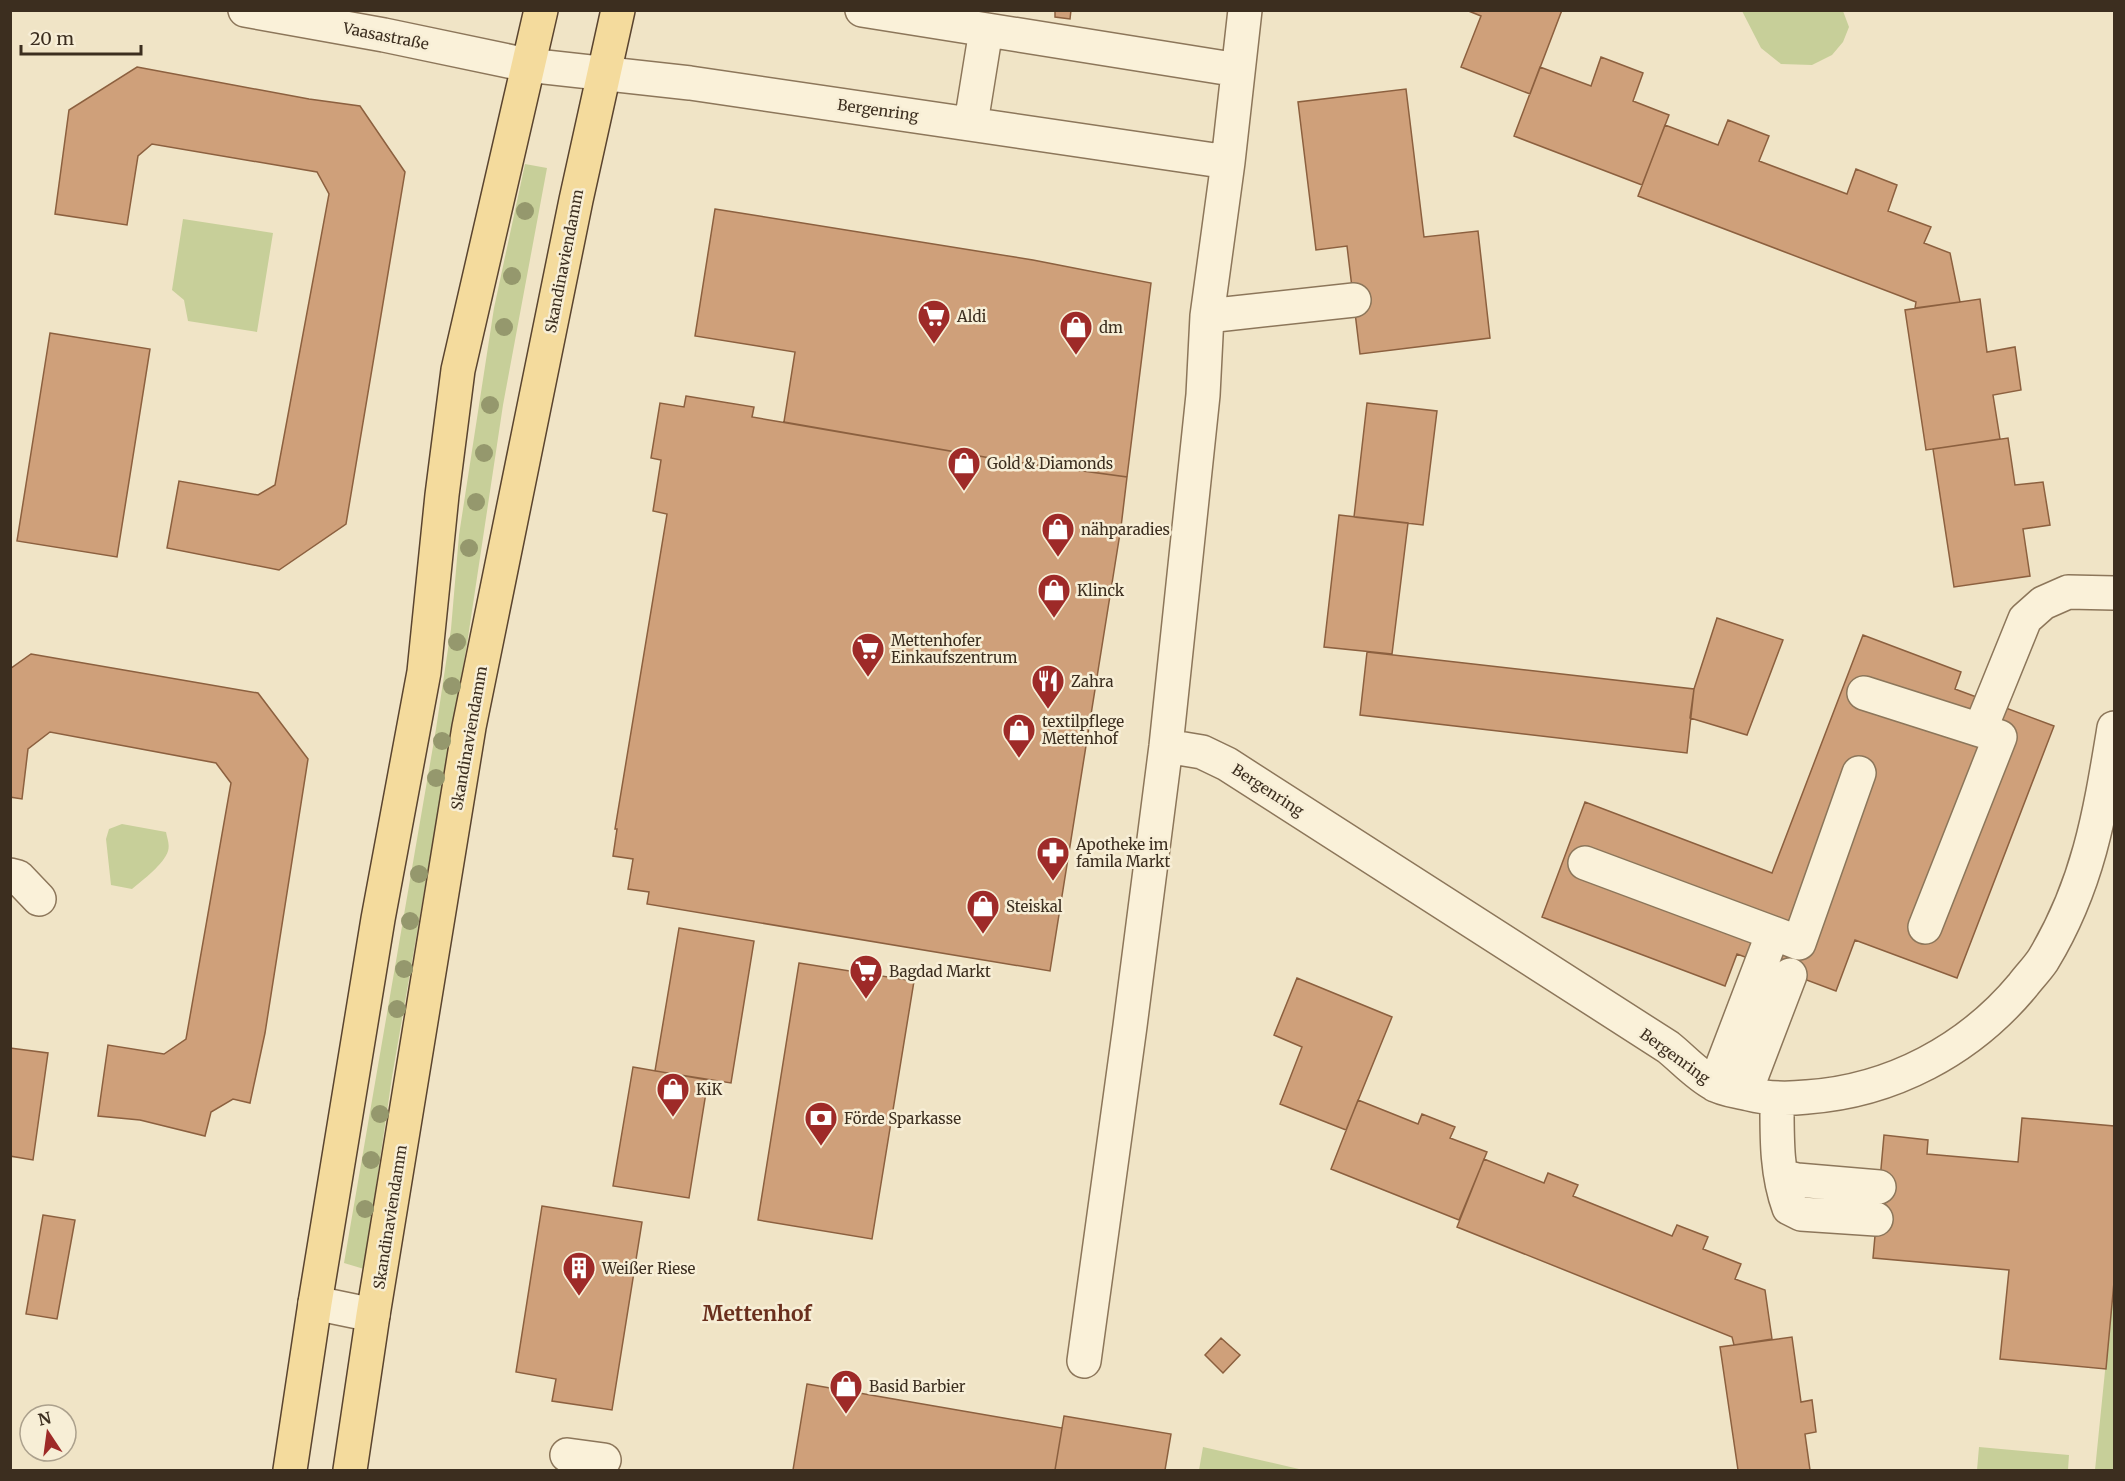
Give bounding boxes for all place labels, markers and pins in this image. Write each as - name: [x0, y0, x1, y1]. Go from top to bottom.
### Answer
- supermarket icon: Aldi: [916, 298, 952, 345]
- place label: Aldi: [956, 307, 987, 326]
- shop icon: dm: [1058, 309, 1094, 356]
- place label: dm: [1099, 318, 1123, 337]
- shop icon: Gold & Diamonds: [946, 445, 982, 492]
- place label: Gold & Diamonds: [987, 454, 1113, 473]
- shop icon: nähparadies: [1040, 511, 1076, 558]
- place label: nähparadies: [1081, 520, 1170, 539]
- shop icon: Klinck: [1036, 572, 1072, 619]
- place label: Klinck: [1077, 581, 1125, 600]
- supermarket icon: Mettenhofer Einkaufszentrum: [850, 631, 886, 678]
- place label: Mettenhofer Einkaufszentrum: [891, 631, 1017, 667]
- restaurant icon: Zahra: [1030, 663, 1066, 710]
- place label: Zahra: [1071, 672, 1113, 691]
- shop icon: textilpflege Mettenhof: [1001, 712, 1037, 759]
- place label: textilpflege Mettenhof: [1042, 712, 1124, 748]
- pharmacy icon: Apotheke im famila Markt: [1035, 835, 1071, 882]
- place label: Apotheke im famila Markt: [1075, 835, 1171, 871]
- shop icon: Steiskal: [965, 888, 1001, 935]
- place label: Steiskal: [1006, 897, 1063, 916]
- supermarket icon: Bagdad Markt: [848, 953, 884, 1000]
- place label: Bagdad Markt: [889, 962, 991, 981]
- shop icon: KiK: [655, 1071, 691, 1118]
- place label: KiK: [696, 1080, 723, 1099]
- bank icon: Förde Sparkasse: [803, 1100, 839, 1147]
- place label: Förde Sparkasse: [844, 1109, 961, 1128]
- building icon: Weißer Riese: [561, 1250, 597, 1297]
- place label: Weißer Riese: [601, 1259, 696, 1278]
- shop icon: Basid Barbier: [828, 1368, 864, 1415]
- place label: Basid Barbier: [869, 1377, 966, 1396]

